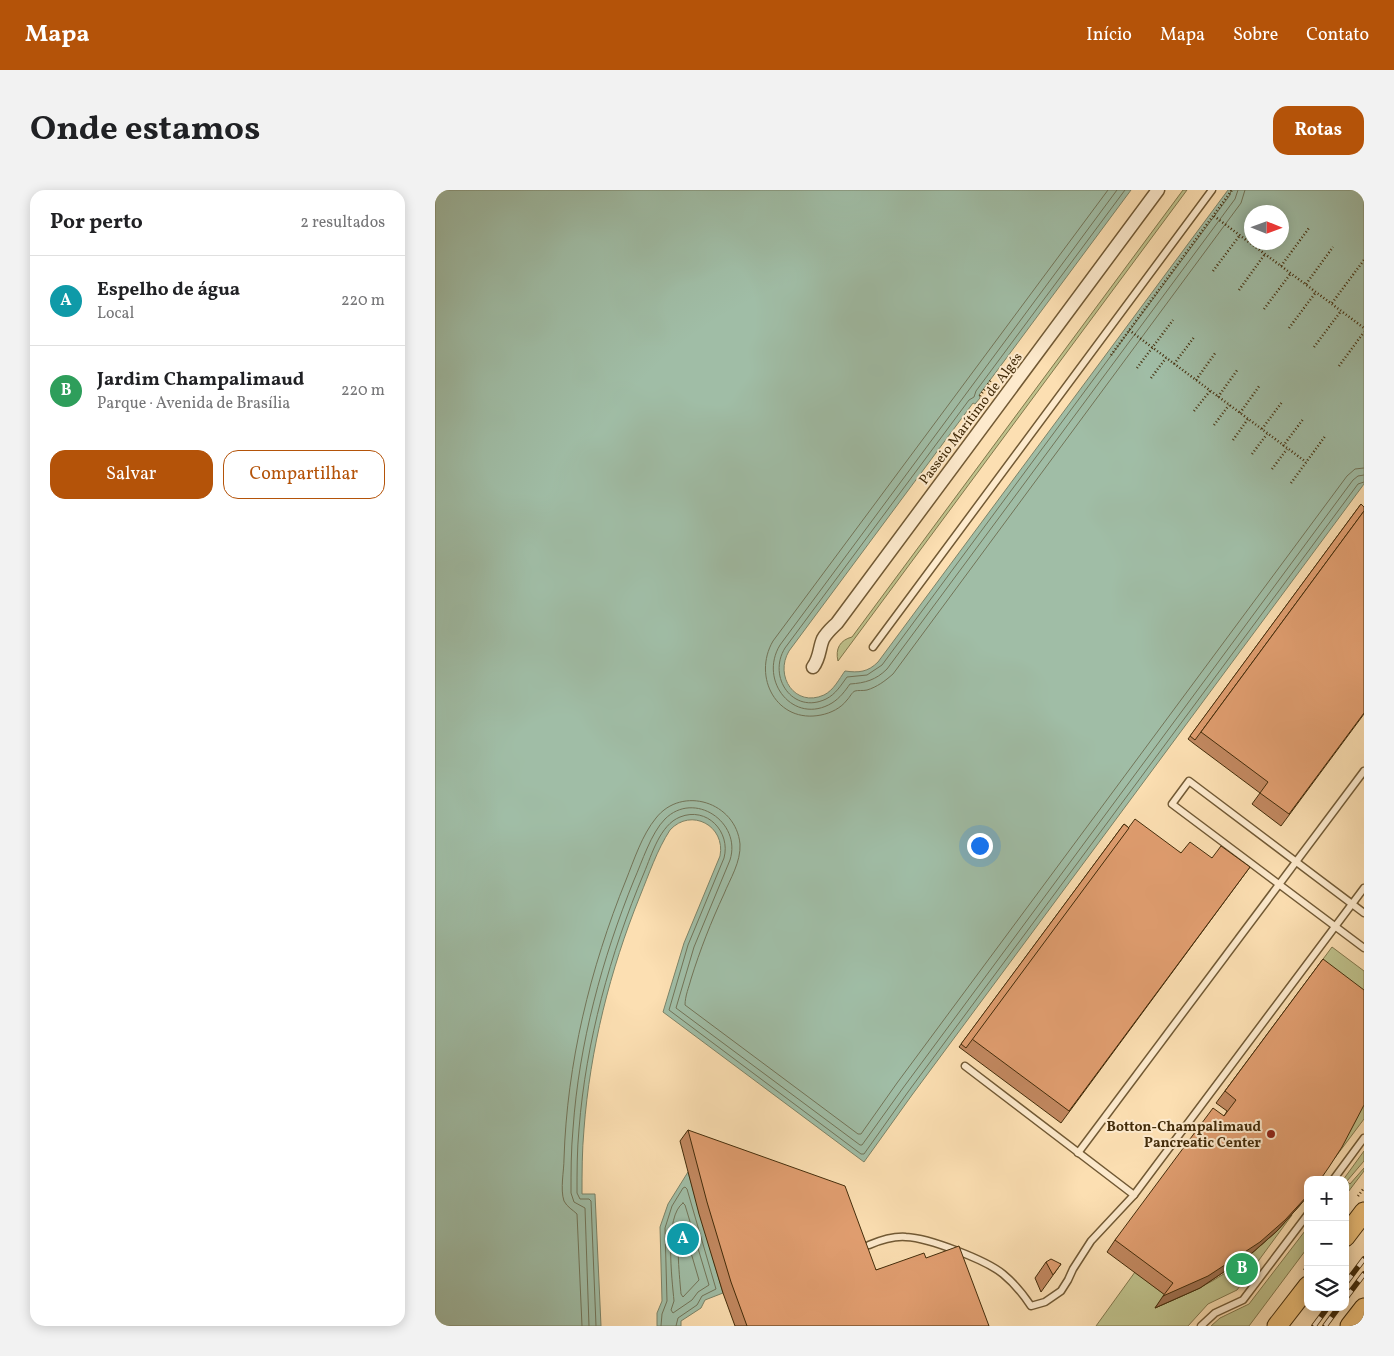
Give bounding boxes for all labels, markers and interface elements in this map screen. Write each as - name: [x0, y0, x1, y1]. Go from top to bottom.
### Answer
- text: Mapa: [25, 18, 90, 52]
- text: Início: [1086, 23, 1132, 48]
- text: Mapa: [1160, 23, 1205, 48]
- text: Sobre: [1233, 23, 1278, 48]
- text: Contato: [1306, 23, 1369, 48]
- text: Onde estamos: [30, 106, 260, 154]
- button: Rotas: [1273, 106, 1364, 155]
- north arrow: [1244, 205, 1289, 250]
- text: Por perto: [50, 208, 143, 237]
- text: 2 resultados: [300, 212, 385, 234]
- text: Espelho de água: [97, 277, 240, 303]
- text: A: [60, 290, 72, 312]
- text: 220 m: [341, 290, 385, 312]
- text: Local: [97, 303, 134, 325]
- street label: Passeio Marítimo de Algés: [915, 349, 1027, 489]
- text: Jardim Champalimaud: [97, 367, 304, 393]
- text: B: [61, 380, 71, 402]
- text: 220 m: [341, 380, 385, 402]
- text: Parque · Avenida de Brasília: [97, 393, 290, 415]
- button: Salvar: [50, 450, 213, 499]
- button: Compartilhar: [223, 450, 385, 499]
- your location: [967, 833, 993, 859]
- place label: Botton-Champalimaud Pancreatic Center: [1107, 1118, 1261, 1153]
- marker: Botton-Champalimaud Pancreatic Center: [1265, 1128, 1277, 1140]
- map controls: [1304, 1176, 1349, 1311]
- button: +: [1304, 1176, 1349, 1221]
- pin: A: [667, 1220, 699, 1258]
- button: −: [1304, 1221, 1349, 1266]
- pin: B: [1226, 1250, 1258, 1288]
- button: layers: [1304, 1266, 1349, 1311]

